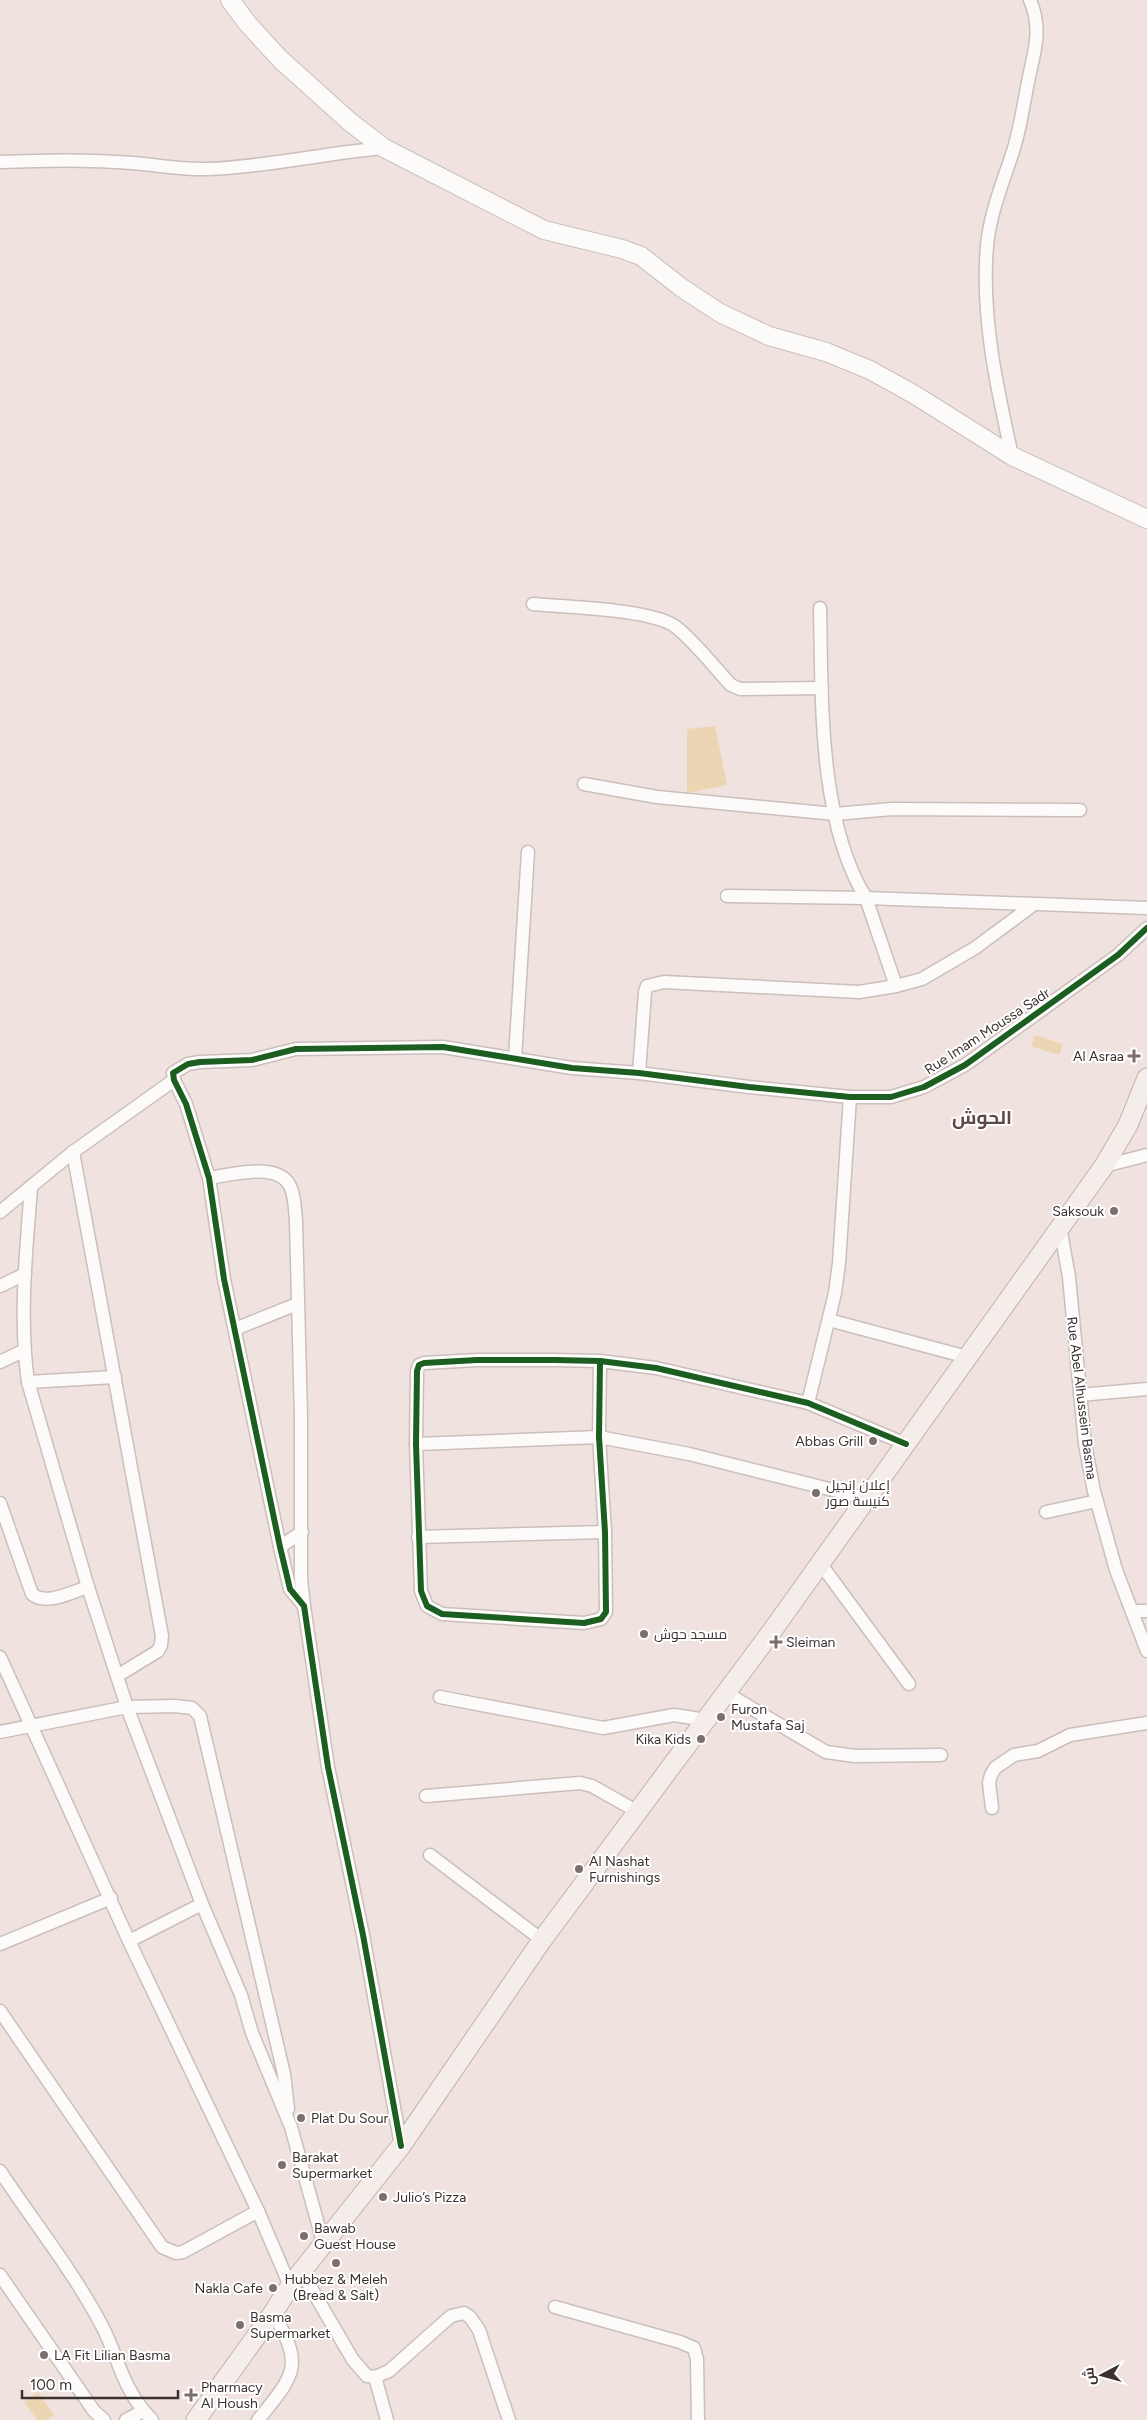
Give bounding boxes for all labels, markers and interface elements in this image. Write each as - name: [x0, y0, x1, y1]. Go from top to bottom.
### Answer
- street label: Rue Imam Moussa Sadr: [921, 984, 1053, 1078]
- place label: Al Asraa: [1073, 1048, 1124, 1065]
- marker: Al Asraa: [1128, 1050, 1140, 1062]
- district label: الحوش: [952, 1106, 1012, 1129]
- place label: Saksouk: [1052, 1203, 1104, 1220]
- marker: Saksouk: [1108, 1205, 1120, 1217]
- street label: Rue Abel Alhussein Basma: [1063, 1316, 1100, 1481]
- place label: Abbas Grill: [795, 1433, 863, 1450]
- marker: Abbas Grill: [867, 1435, 879, 1447]
- place label: إعلان إنجيل كنيسة صور: [825, 1477, 890, 1510]
- marker: إعلان إنجيل كنيسة صور: [810, 1487, 822, 1499]
- place label: مسجد حوش: [654, 1626, 727, 1643]
- marker: مسجد حوش: [638, 1628, 650, 1640]
- place label: Sleiman: [786, 1634, 836, 1651]
- marker: Sleiman: [770, 1636, 782, 1648]
- place label: Furon Mustafa Saj: [731, 1701, 805, 1734]
- marker: Furon Mustafa Saj: [715, 1711, 727, 1723]
- place label: Kika Kids: [635, 1731, 691, 1748]
- marker: Kika Kids: [695, 1733, 707, 1745]
- place label: Al Nashat Furnishings: [589, 1853, 660, 1886]
- marker: Al Nashat Furnishings: [573, 1863, 585, 1875]
- place label: Plat Du Sour: [311, 2110, 389, 2127]
- marker: Plat Du Sour: [295, 2112, 307, 2124]
- place label: Barakat Supermarket: [292, 2149, 372, 2182]
- marker: Barakat Supermarket: [276, 2159, 288, 2171]
- place label: Julio’s Pizza: [393, 2189, 466, 2206]
- marker: Julio’s Pizza: [377, 2191, 389, 2203]
- place label: Bawab Guest House: [314, 2220, 396, 2253]
- marker: Bawab Guest House: [298, 2230, 310, 2242]
- marker: Hubbez & Meleh (Bread & Salt): [330, 2257, 342, 2269]
- place label: Hubbez & Meleh (Bread & Salt): [284, 2271, 388, 2304]
- place label: Nakla Cafe: [195, 2280, 263, 2297]
- marker: Nakla Cafe: [267, 2282, 279, 2294]
- place label: Basma Supermarket: [250, 2309, 330, 2342]
- marker: Basma Supermarket: [234, 2319, 246, 2331]
- place label: LA Fit Lilian Basma: [54, 2347, 170, 2364]
- marker: LA Fit Lilian Basma: [38, 2349, 50, 2361]
- north arrow: [1077, 2350, 1127, 2400]
- text: ش: [1080, 2366, 1099, 2386]
- scale bar: [22, 2368, 179, 2400]
- text: 100 m: [30, 2376, 72, 2394]
- place label: Pharmacy Al Housh: [201, 2379, 263, 2412]
- marker: Pharmacy Al Housh: [185, 2389, 197, 2401]

